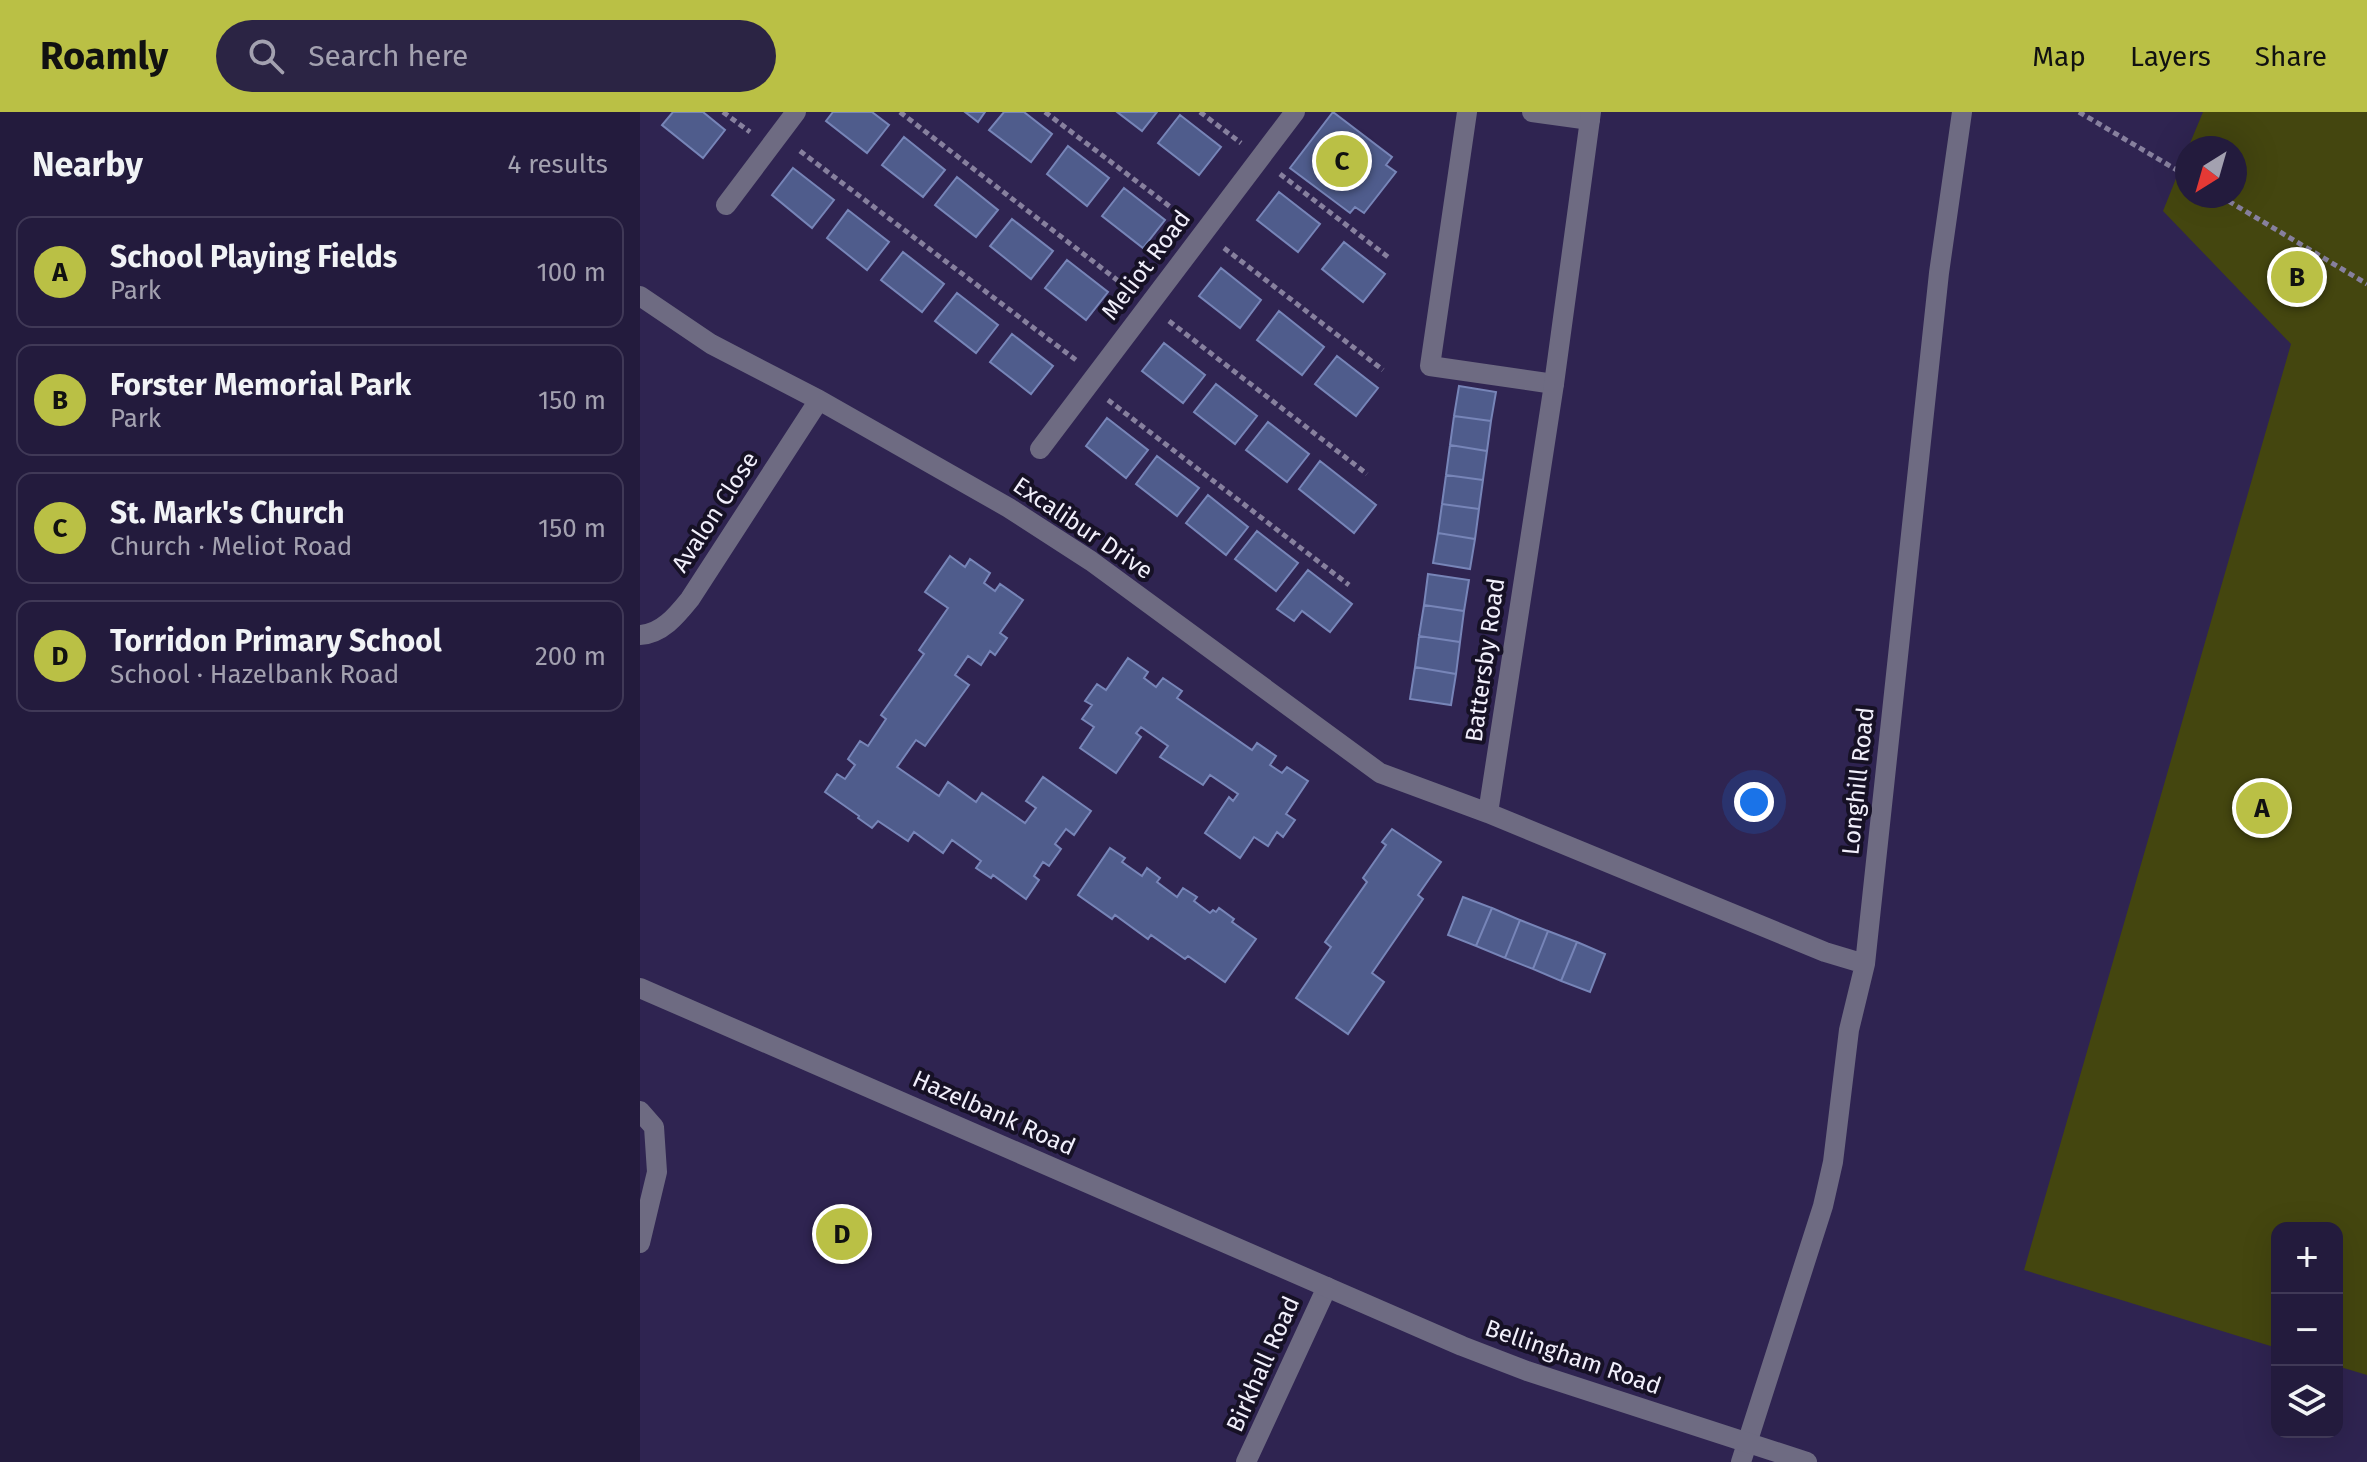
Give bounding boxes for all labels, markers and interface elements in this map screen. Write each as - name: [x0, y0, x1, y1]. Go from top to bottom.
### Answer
- search box: [216, 20, 776, 92]
- text: Roamly: [40, 33, 168, 79]
- icon: search: [244, 34, 288, 78]
- text: Search here: [308, 38, 468, 74]
- text: Map: [2032, 40, 2086, 73]
- text: Layers: [2130, 40, 2211, 73]
- text: Share: [2255, 40, 2327, 73]
- pin: C: [1316, 131, 1368, 191]
- north arrow: [2175, 136, 2247, 208]
- text: Nearby: [32, 144, 143, 185]
- text: 4 results: [507, 149, 608, 180]
- street label: Meliot Road: [1096, 205, 1196, 325]
- text: School Playing Fields: [110, 239, 397, 275]
- pin: B: [2271, 247, 2323, 307]
- text: A: [52, 257, 68, 288]
- text: 100 m: [537, 257, 606, 288]
- text: Park: [110, 275, 161, 306]
- text: Forster Memorial Park: [110, 367, 411, 403]
- text: B: [52, 385, 68, 416]
- text: 150 m: [538, 385, 606, 416]
- text: Park: [110, 403, 161, 434]
- street label: Avalon Close: [666, 447, 764, 577]
- street label: Excalibur Drive: [1008, 471, 1158, 585]
- text: St. Mark's Church: [110, 495, 345, 531]
- text: C: [53, 513, 67, 544]
- text: 150 m: [538, 513, 606, 544]
- text: Church · Meliot Road: [110, 531, 352, 562]
- street label: Battersby Road: [1460, 576, 1510, 744]
- text: Torridon Primary School: [110, 623, 442, 659]
- text: D: [52, 641, 68, 672]
- text: 200 m: [535, 641, 606, 672]
- text: School · Hazelbank Road: [110, 659, 399, 690]
- street label: Longhill Road: [1836, 706, 1880, 856]
- pin: A: [2236, 778, 2288, 838]
- your location: [1734, 782, 1774, 822]
- street label: Hazelbank Road: [908, 1065, 1080, 1161]
- pin: D: [816, 1204, 868, 1264]
- map controls: [2271, 1222, 2343, 1438]
- button: +: [2271, 1222, 2343, 1294]
- street label: Birkhall Road: [1221, 1292, 1305, 1436]
- button: −: [2271, 1294, 2343, 1366]
- street label: Bellingham Road: [1481, 1314, 1665, 1400]
- button: layers: [2271, 1366, 2343, 1438]

